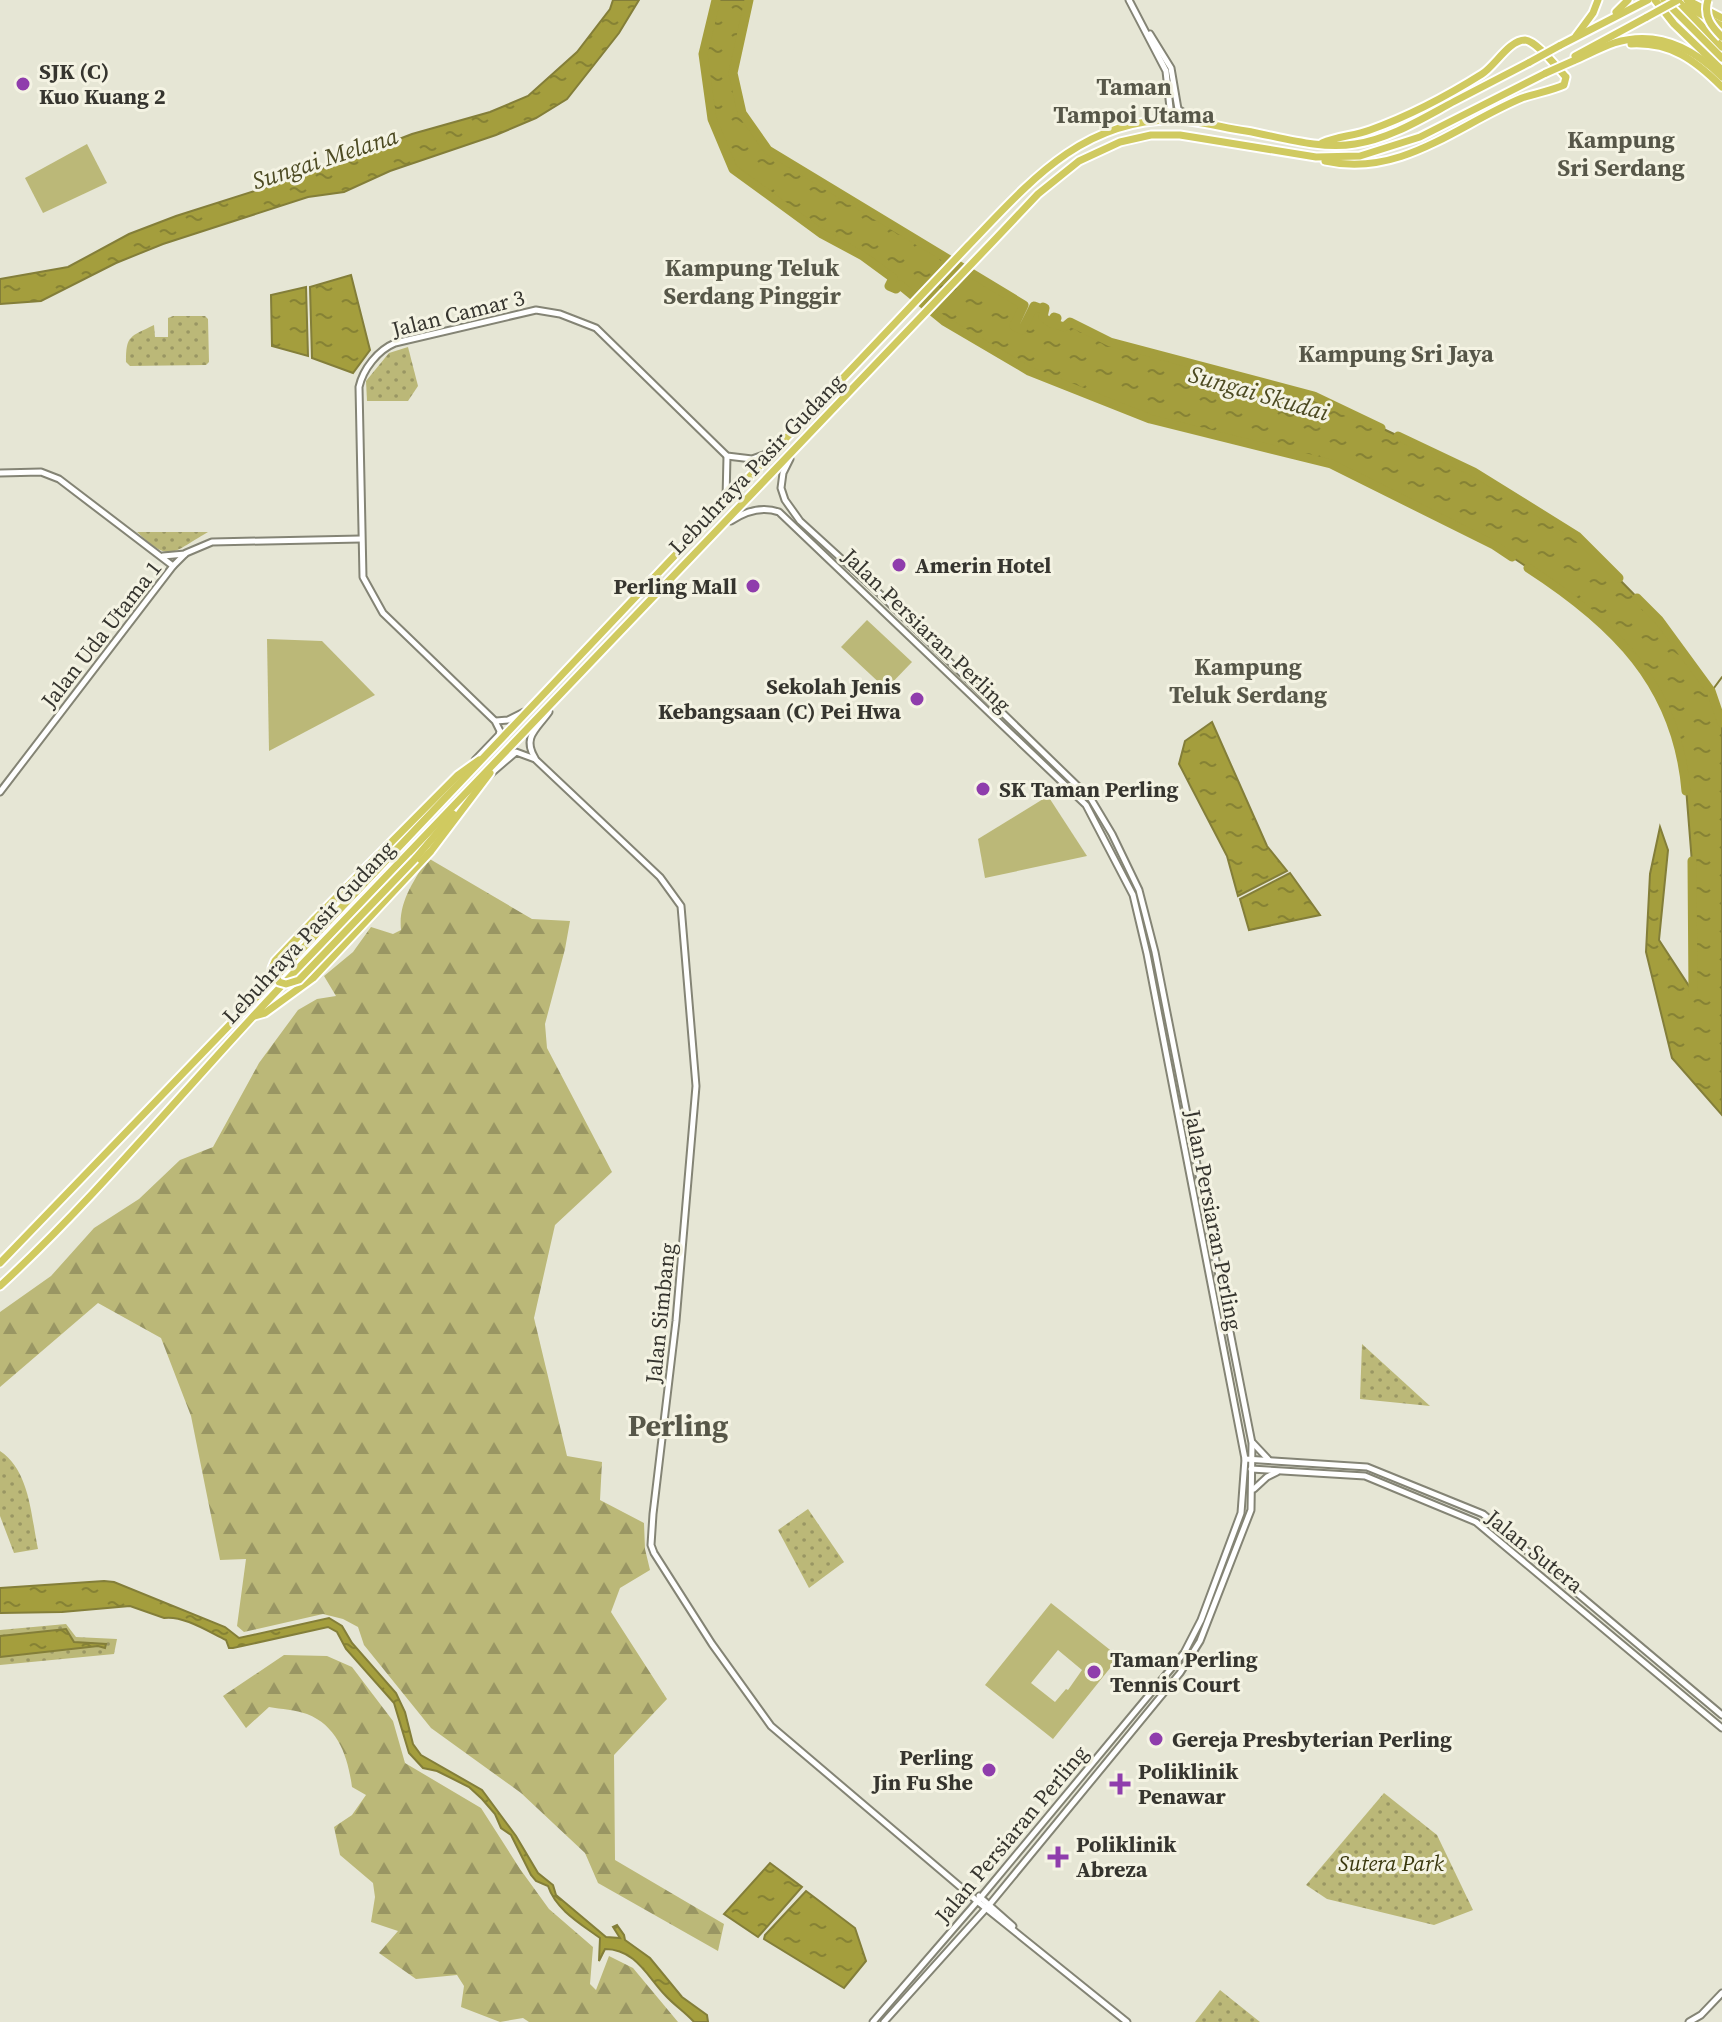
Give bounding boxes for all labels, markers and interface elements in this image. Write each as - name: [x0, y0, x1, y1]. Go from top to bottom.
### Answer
- place label: SJK (C) Kuo Kuang 2: [39, 56, 166, 111]
- district label: Taman Tampoi Utama: [1053, 70, 1215, 131]
- marker: SJK (C) Kuo Kuang 2: [14, 75, 32, 93]
- water label: Sungai Melana: [248, 119, 403, 197]
- district label: Kampung Sri Serdang: [1557, 123, 1685, 184]
- district label: Kampung Teluk Serdang Pinggir: [663, 251, 842, 312]
- street label: Jalan Camar 3: [387, 282, 528, 344]
- district label: Kampung Sri Jaya: [1298, 337, 1494, 370]
- water label: Sungai Skudai: [1185, 357, 1334, 429]
- street label: Lebuhraya Pasir Gudang: [662, 367, 850, 561]
- street label: Jalan Persiaran Perling: [835, 541, 1018, 719]
- place label: Amerin Hotel: [915, 550, 1051, 580]
- street label: Jalan Uda Utama 1: [33, 554, 168, 715]
- marker: Amerin Hotel: [890, 556, 908, 574]
- place label: Perling Mall: [613, 571, 737, 601]
- marker: Perling Mall: [744, 577, 762, 595]
- district label: Kampung Teluk Serdang: [1169, 650, 1327, 711]
- place label: Sekolah Jenis Kebangsaan (C) Pei Hwa: [658, 671, 901, 726]
- marker: Sekolah Jenis Kebangsaan (C) Pei Hwa: [908, 690, 926, 708]
- place label: SK Taman Perling: [999, 774, 1178, 804]
- marker: SK Taman Perling: [974, 780, 992, 798]
- street label: Lebuhraya Pasir Gudang: [215, 834, 401, 1030]
- street label: Jalan Persiaran Perling: [1178, 1106, 1250, 1333]
- street label: Jalan Simbang: [638, 1241, 682, 1386]
- district label: Perling: [628, 1405, 728, 1446]
- street label: Jalan Sutera: [1479, 1502, 1591, 1600]
- place label: Taman Perling Tennis Court: [1110, 1644, 1258, 1699]
- marker: Taman Perling Tennis Court: [1085, 1663, 1103, 1681]
- place label: Gereja Presbyterian Perling: [1172, 1724, 1452, 1754]
- marker: Gereja Presbyterian Perling: [1147, 1730, 1165, 1748]
- street label: Jalan Persiaran Perling: [927, 1739, 1094, 1930]
- place label: Perling Jin Fu She: [871, 1742, 973, 1797]
- place label: Poliklinik Penawar: [1138, 1756, 1239, 1811]
- marker: Perling Jin Fu She: [980, 1761, 998, 1779]
- marker: Poliklinik Penawar: [1109, 1773, 1131, 1795]
- place label: Poliklinik Abreza: [1076, 1829, 1177, 1884]
- marker: Poliklinik Abreza: [1047, 1846, 1069, 1868]
- park label: Sutera Park: [1338, 1848, 1444, 1878]

